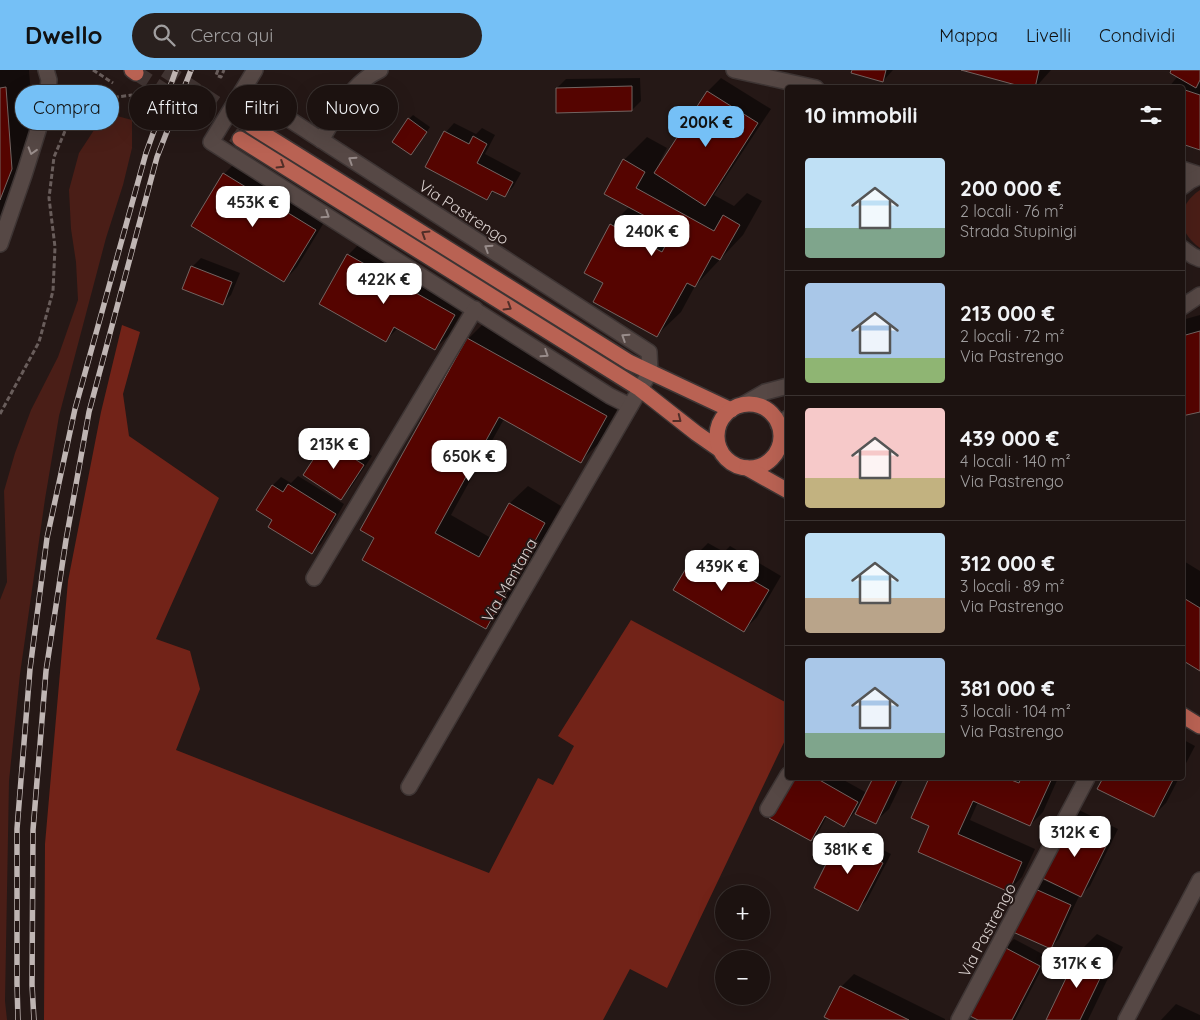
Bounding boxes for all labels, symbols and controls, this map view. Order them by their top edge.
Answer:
search box [132,13,482,58]
text: Dwello [25,20,102,50]
icon: search [150,21,178,49]
text: Cerca qui [190,23,273,47]
text: Mappa [939,24,998,47]
text: Livelli [1026,24,1071,47]
text: Condividi [1099,24,1175,47]
chip: Compra [15,85,119,130]
chip: Affitta [129,85,216,130]
chip: Filtri [226,85,297,130]
chip: Nuovo [307,85,398,130]
icon: filters [1137,101,1165,129]
text: 10 immobili [805,102,918,128]
pin: 200K € [665,106,747,148]
text: 200K € [679,112,733,132]
one-way arrow [27,146,37,155]
one-way arrow [348,157,357,166]
one-way arrow [276,158,285,168]
street label: Via Pastrengo [415,175,513,249]
text: 200 000 € [960,175,1061,201]
icon: home [845,178,905,238]
pin: 453K € [212,186,294,228]
text: 453K € [227,192,279,212]
text: 2 locali · 76 m² [960,201,1064,221]
one-way arrow [321,209,330,218]
pin: 240K € [611,214,693,257]
text: 240K € [625,221,679,241]
text: Strada Stupinigi [960,221,1077,241]
one-way arrow [421,231,430,241]
one-way arrow [485,245,494,255]
pin: 422K € [343,262,425,305]
text: 422K € [358,269,410,289]
one-way arrow [503,300,512,310]
text: 213 000 € [960,300,1055,326]
icon: home [845,303,905,363]
text: 2 locali · 72 m² [960,326,1064,346]
one-way arrow [621,333,630,343]
text: Via Pastrengo [960,346,1064,366]
one-way arrow [540,348,549,358]
one-way arrow [672,414,681,422]
text: 439 000 € [960,425,1059,451]
pin: 213K € [293,428,375,470]
icon: home [845,428,905,488]
text: 213K € [310,434,358,454]
pin: 650K € [428,440,510,482]
text: 650K € [443,446,495,466]
text: 4 locali · 140 m² [960,451,1071,471]
text: Via Pastrengo [960,471,1064,491]
street label: Via Mentana [477,534,541,626]
pin: 439K € [681,550,763,592]
text: 312 000 € [960,550,1055,576]
icon: home [845,553,905,613]
text: 439K € [696,556,748,576]
text: 3 locali · 89 m² [960,576,1064,596]
text: Via Pastrengo [960,596,1064,616]
text: 381 000 € [960,675,1055,701]
icon: home [845,678,905,738]
text: 3 locali · 104 m² [960,701,1071,721]
text: Via Pastrengo [960,721,1064,741]
pin: 312K € [1034,816,1116,858]
text: 312K € [1051,822,1099,842]
pin: 381K € [807,832,889,875]
text: 381K € [824,839,872,859]
street label: Via Pastrengo [954,880,1020,980]
map controls [715,885,770,1005]
button: + [715,885,770,940]
pin: 317K € [1036,946,1118,989]
button: − [715,950,770,1005]
text: 317K € [1053,953,1101,973]

